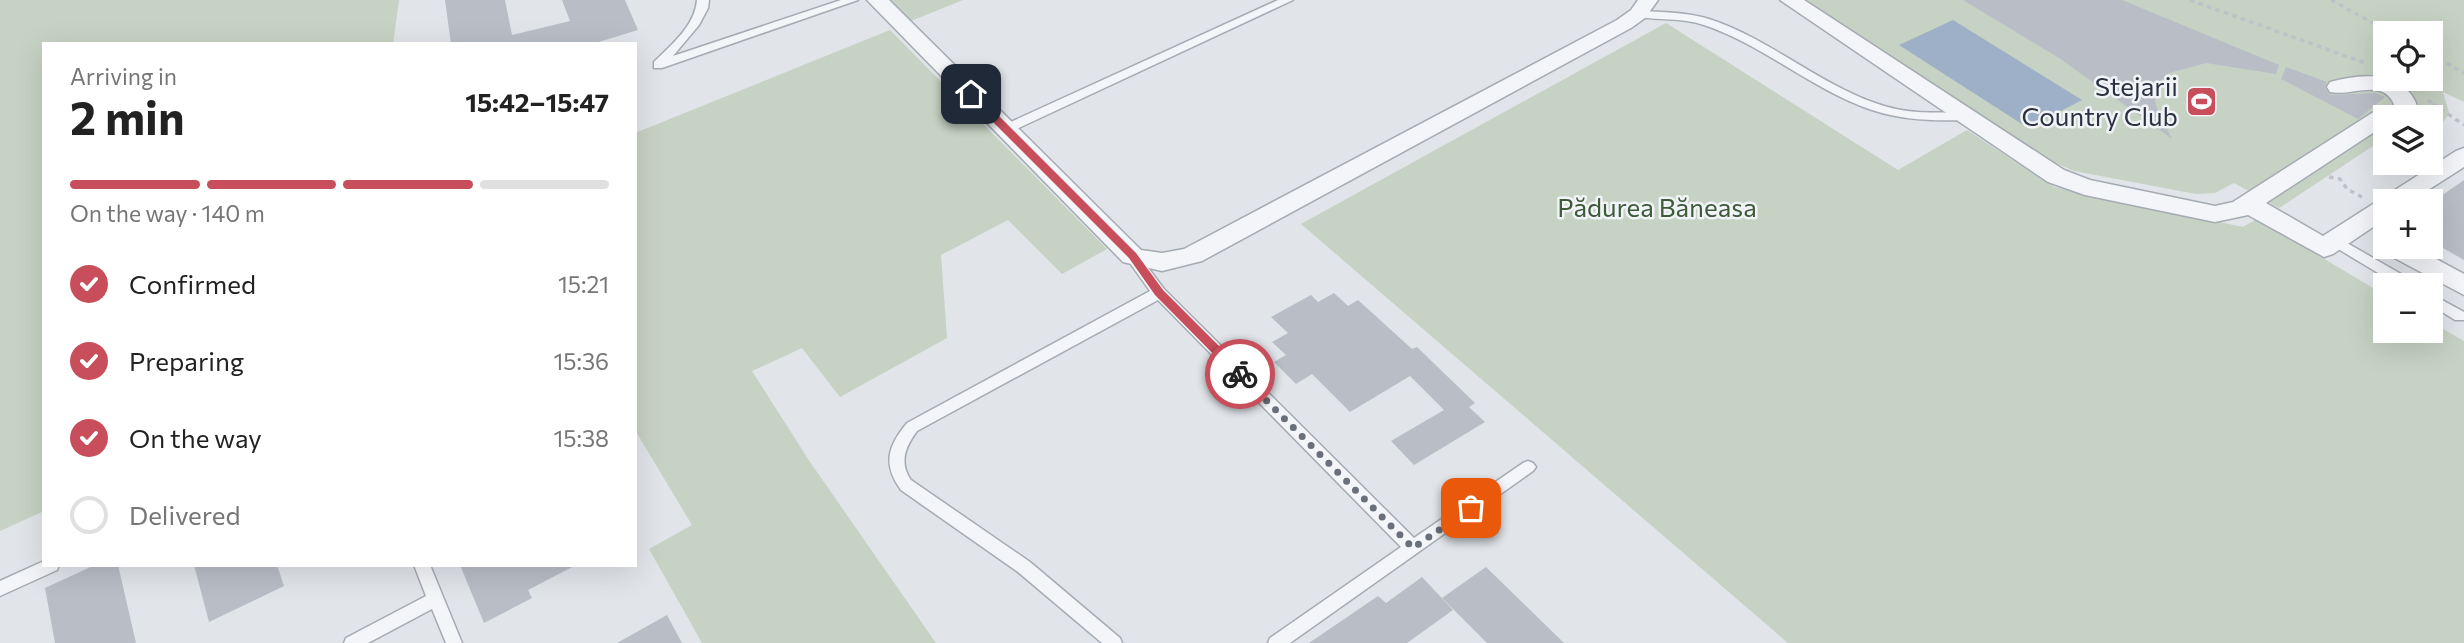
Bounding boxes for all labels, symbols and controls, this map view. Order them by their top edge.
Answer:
map controls [2373,21,2443,343]
button: locate [2373,21,2443,91]
text: Arriving in [70,62,177,90]
pin [941,64,1001,124]
place label: Stejarii Country Club [2021,70,2178,131]
icon: home [952,75,990,113]
sports icon: Stejarii Country Club [2184,85,2218,119]
text: 15:42–15:47 [465,86,609,117]
text: 2 min [70,88,185,144]
button: layers [2373,105,2443,175]
button: + [2373,189,2443,259]
park label: Pădurea Băneasa [1557,191,1757,222]
text: On the way · 140 m [70,199,265,227]
icon: check [70,265,108,303]
text: Confirmed [129,268,256,299]
text: 15:21 [558,270,609,298]
button: − [2373,273,2443,343]
courier [1205,339,1275,409]
icon: check [70,342,108,380]
text: Preparing [129,345,244,376]
text: 15:36 [553,347,609,375]
icon: bike [1221,355,1259,393]
icon: check [70,419,108,457]
text: On the way [129,422,262,453]
text: 15:38 [553,424,609,452]
pin [1441,478,1501,538]
icon: bag [1452,489,1490,527]
text: Delivered [129,499,240,530]

